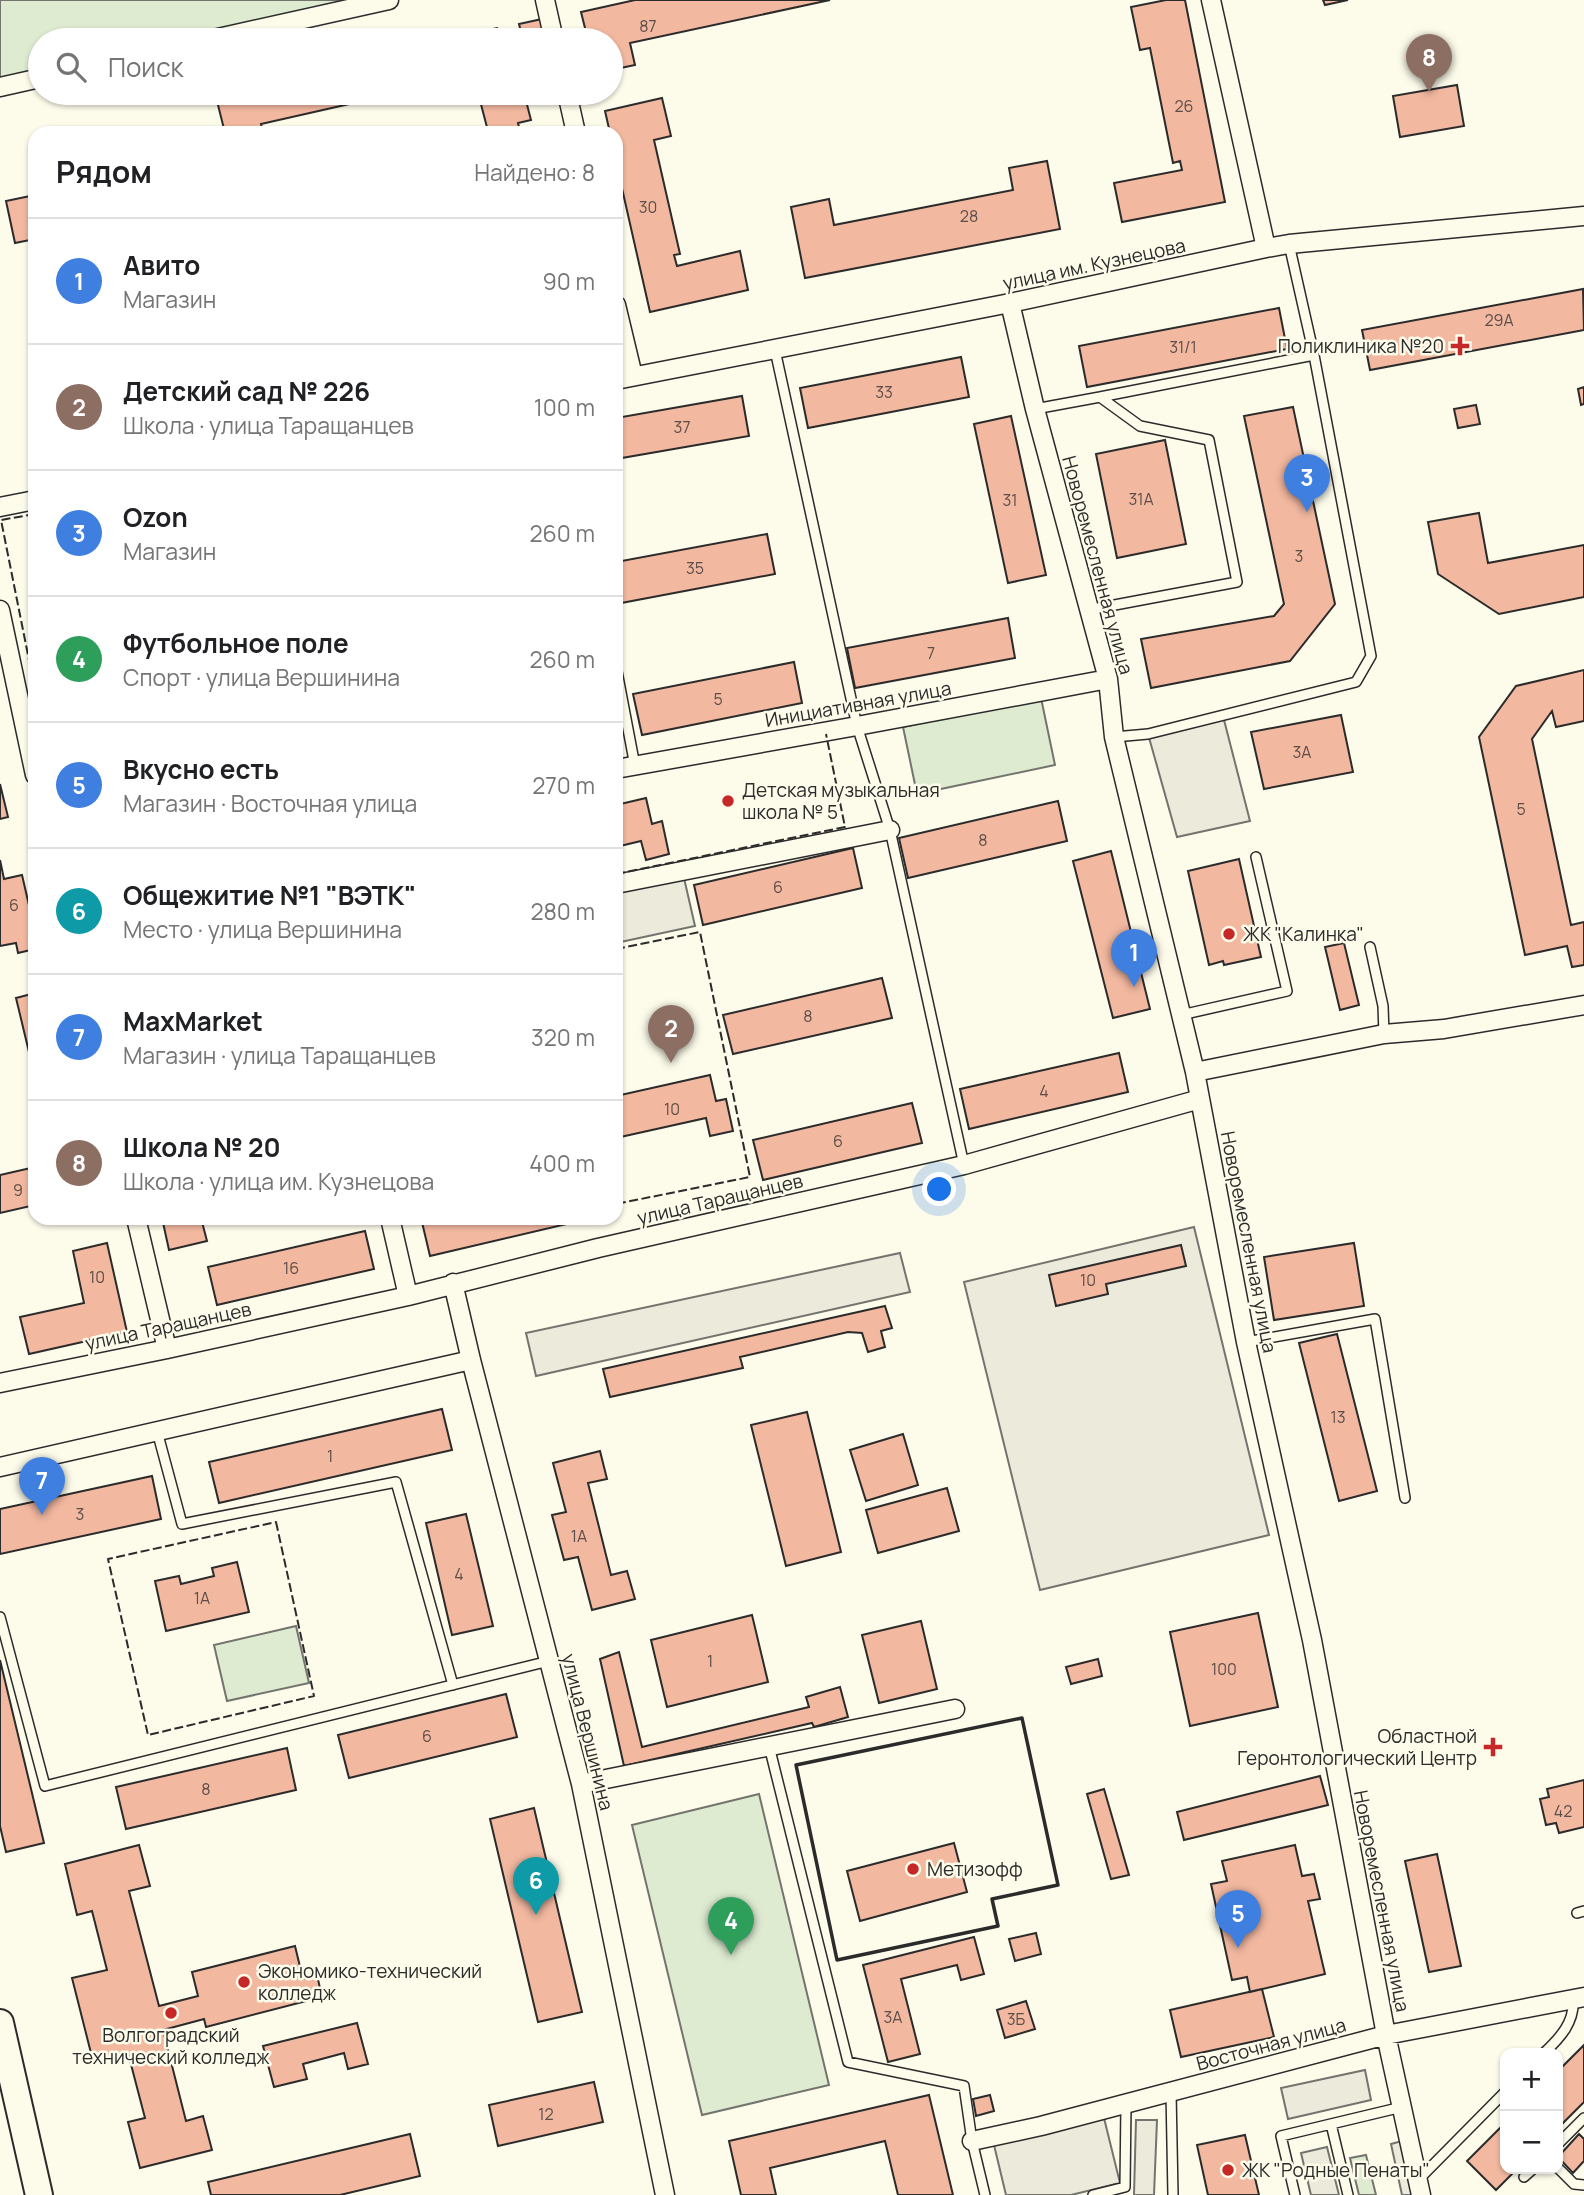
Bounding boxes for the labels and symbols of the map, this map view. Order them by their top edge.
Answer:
house number: 87 [639,15,657,37]
pin: 8 [1406,34,1452,92]
house number: 26 [1174,95,1194,117]
house number: 30 [639,196,657,218]
house number: 28 [960,205,978,227]
street label: улица им. Кузнецова [1000,232,1188,296]
house number: 29А [1484,309,1514,331]
place label: Поликлиника №20 [1278,333,1444,359]
house number: 31/1 [1169,336,1197,358]
marker: Поликлиника №20 [1450,336,1470,356]
house number: 33 [875,381,893,403]
house number: 37 [674,416,690,438]
street label: Новоремесленная улица [1056,453,1140,677]
pin: 3 [1284,454,1330,512]
house number: 31А [1128,488,1154,510]
house number: 31 [1002,489,1018,511]
house number: 3 [1295,545,1303,567]
house number: 35 [686,557,704,579]
house number: 7 [927,642,935,664]
street label: Инициативная улица [763,675,953,733]
house number: 5 [713,688,723,710]
house number: 3А [1293,741,1311,763]
place label: Детская музыкальная школа № 5 [742,777,940,825]
marker: Детская музыкальная школа № 5 [720,793,736,809]
house number: 5 [1516,798,1526,820]
house number: 8 [978,829,988,851]
house number: 6 [773,876,783,898]
house number: 6 [9,894,19,916]
place label: ЖК "Калинка" [1243,921,1364,947]
marker: ЖК "Калинка" [1221,926,1237,942]
pin: 1 [1111,929,1157,987]
pin: 2 [648,1005,694,1063]
house number: 8 [803,1005,813,1027]
house number: 4 [1039,1080,1049,1102]
house number: 10 [664,1098,680,1120]
street label: Новоремесленная улица [1215,1129,1283,1355]
house number: 6 [833,1130,843,1152]
street label: улица Таращанцев [635,1167,805,1231]
your location [922,1172,956,1206]
house number: 9 [13,1179,23,1201]
house number: 16 [283,1257,299,1279]
house number: 10 [89,1266,105,1288]
house number: 10 [1080,1269,1096,1291]
street label: улица Таращанцев [83,1296,253,1356]
house number: 13 [1330,1406,1346,1428]
house number: 1 [327,1445,333,1467]
pin: 7 [19,1457,65,1515]
house number: 3 [76,1503,84,1525]
house number: 1А [571,1525,587,1547]
house number: 4 [454,1563,464,1585]
house number: 1А [194,1587,210,1609]
house number: 1 [707,1650,713,1672]
street label: улица Вершинина [556,1651,620,1813]
house number: 100 [1211,1658,1237,1680]
place label: Областной Геронтологический Центр [1237,1723,1477,1771]
house number: 6 [422,1725,432,1747]
marker: Областной Геронтологический Центр [1483,1737,1503,1757]
house number: 8 [201,1778,211,1800]
street label: Новоремесленная улица [1348,1788,1416,2014]
house number: 42 [1554,1800,1572,1822]
place label: Метизофф [927,1856,1023,1882]
pin: 6 [513,1857,559,1915]
marker: Метизофф [905,1861,921,1877]
pin: 5 [1215,1890,1261,1948]
pin: 4 [708,1897,754,1955]
place label: Экономико-технический колледж [258,1958,482,2006]
marker: Экономико-технический колледж [236,1974,252,1990]
marker: Волгоградский технический колледж [163,2005,179,2021]
house number: 3А [884,2006,902,2028]
house number: 3Б [1007,2008,1026,2030]
street label: Восточная улица [1193,2012,1349,2076]
place label: Волгоградский технический колледж [72,2022,270,2070]
house number: 12 [538,2103,554,2125]
place label: ЖК "Родные Пенаты" [1242,2157,1430,2183]
marker: ЖК "Родные Пенаты" [1220,2162,1236,2178]

